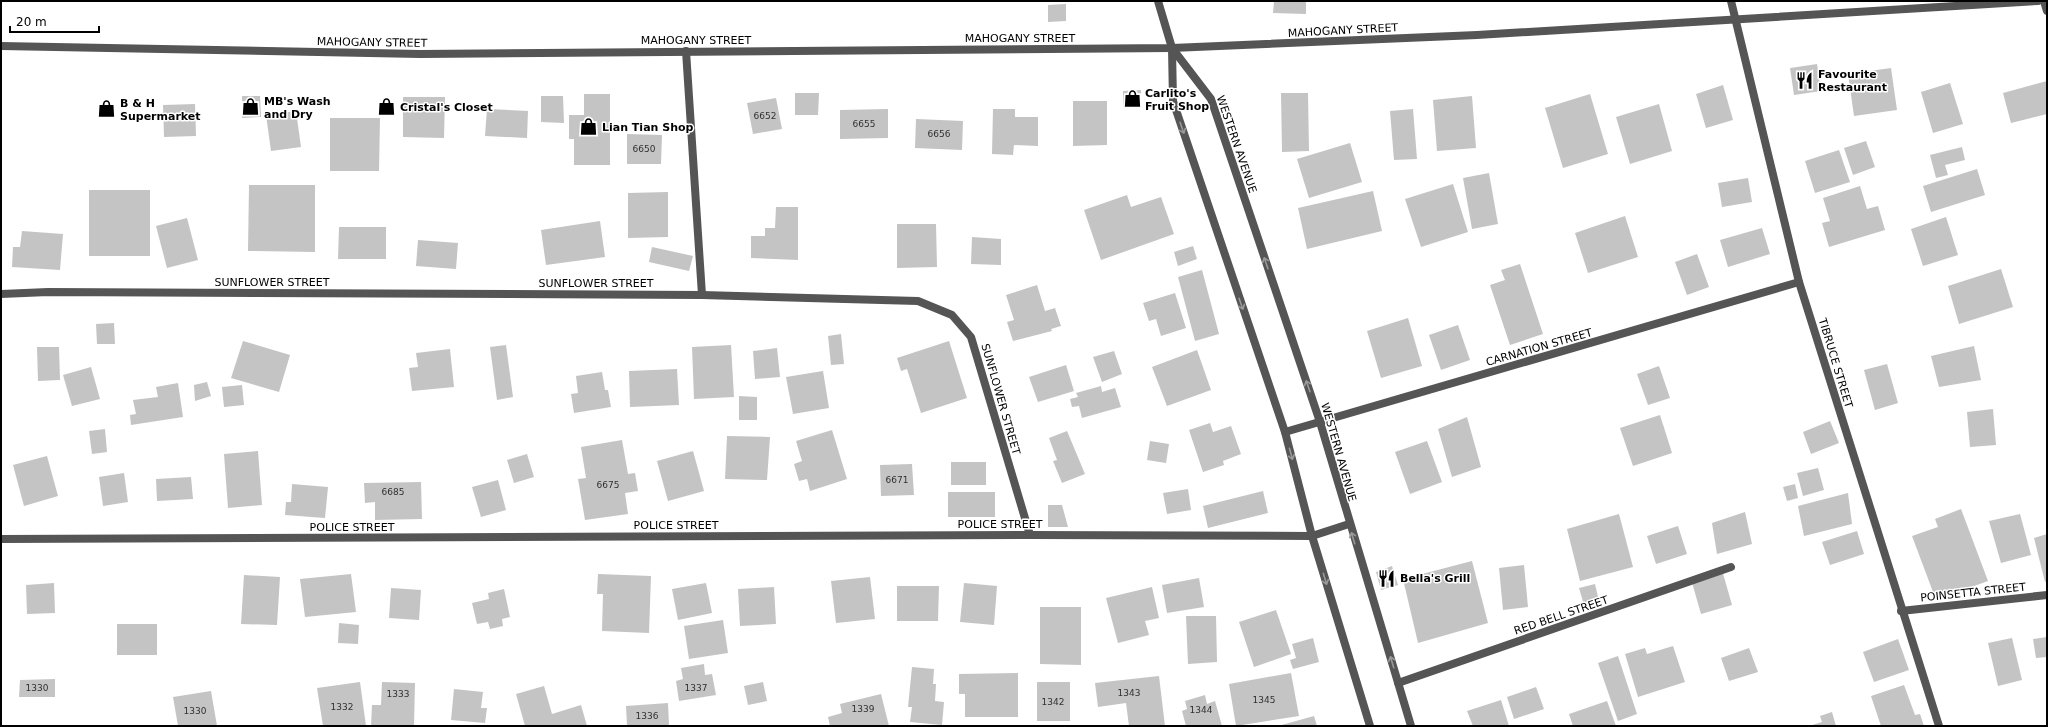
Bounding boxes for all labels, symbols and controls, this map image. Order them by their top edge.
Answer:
scale bar [10,8,99,34]
text: 20 m [16,15,47,29]
street label: MAHOGANY STREET [1288,21,1399,40]
street label: MAHOGANY STREET [965,32,1075,45]
street label: MAHOGANY STREET [641,34,751,47]
street label: MAHOGANY STREET [317,35,428,50]
place label: Favourite Restaurant [1818,68,1887,94]
restaurant icon: Favourite Restaurant [1795,70,1815,90]
place label: Carlito's Fruit Shop [1145,87,1209,113]
shop icon: Carlito's Fruit Shop [1122,89,1142,109]
street label: WESTERN AVENUE [1214,94,1259,195]
place label: MB's Wash and Dry [264,95,331,121]
place label: B & H Supermarket [120,97,201,123]
shop icon: MB's Wash and Dry [241,97,261,117]
shop icon: Cristal's Closet [377,97,397,117]
shop icon: B & H Supermarket [97,99,117,119]
place label: Cristal's Closet [400,101,493,114]
house number: 6652 [754,111,776,121]
shop icon: Lian Tian Shop [579,117,599,137]
house number: 6655 [853,119,875,129]
place label: Lian Tian Shop [602,121,694,134]
one-way arrow [1179,121,1186,134]
house number: 6656 [928,129,951,139]
house number: 6650 [633,144,656,154]
one-way arrow [1262,257,1270,269]
street label: SUNFLOWER STREET [215,276,330,289]
street label: SUNFLOWER STREET [539,277,654,290]
one-way arrow [1238,298,1246,310]
street label: TIBRUCE STREET [1815,316,1855,410]
street label: CARNATION STREET [1484,326,1594,369]
street label: SUNFLOWER STREET [978,342,1023,456]
one-way arrow [1303,381,1311,393]
street label: WESTERN AVENUE [1318,401,1359,503]
one-way arrow [1287,447,1295,460]
house number: 6671 [886,475,908,485]
house number: 6675 [597,480,619,490]
house number: 6685 [382,487,404,497]
street label: POLICE STREET [958,518,1043,531]
street label: POLICE STREET [634,519,719,532]
street label: POLICE STREET [310,521,395,534]
one-way arrow [1349,531,1356,544]
restaurant icon: Bella's Grill [1377,568,1397,588]
place label: Bella's Grill [1400,572,1470,585]
one-way arrow [1322,573,1329,586]
street label: POINSETTA STREET [1920,580,2027,605]
street label: RED BELL STREET [1512,593,1610,638]
one-way arrow [1388,655,1395,668]
house number: 1330 [26,683,49,693]
house number: 1337 [685,683,707,693]
house number: 1343 [1118,688,1140,698]
house number: 1333 [387,689,409,699]
house number: 1345 [1253,695,1275,705]
house number: 1342 [1042,697,1064,707]
house number: 1332 [331,702,353,712]
house number: 1339 [852,704,875,714]
house number: 1344 [1190,705,1213,715]
house number: 1330 [184,706,207,716]
house number: 1336 [636,711,659,721]

